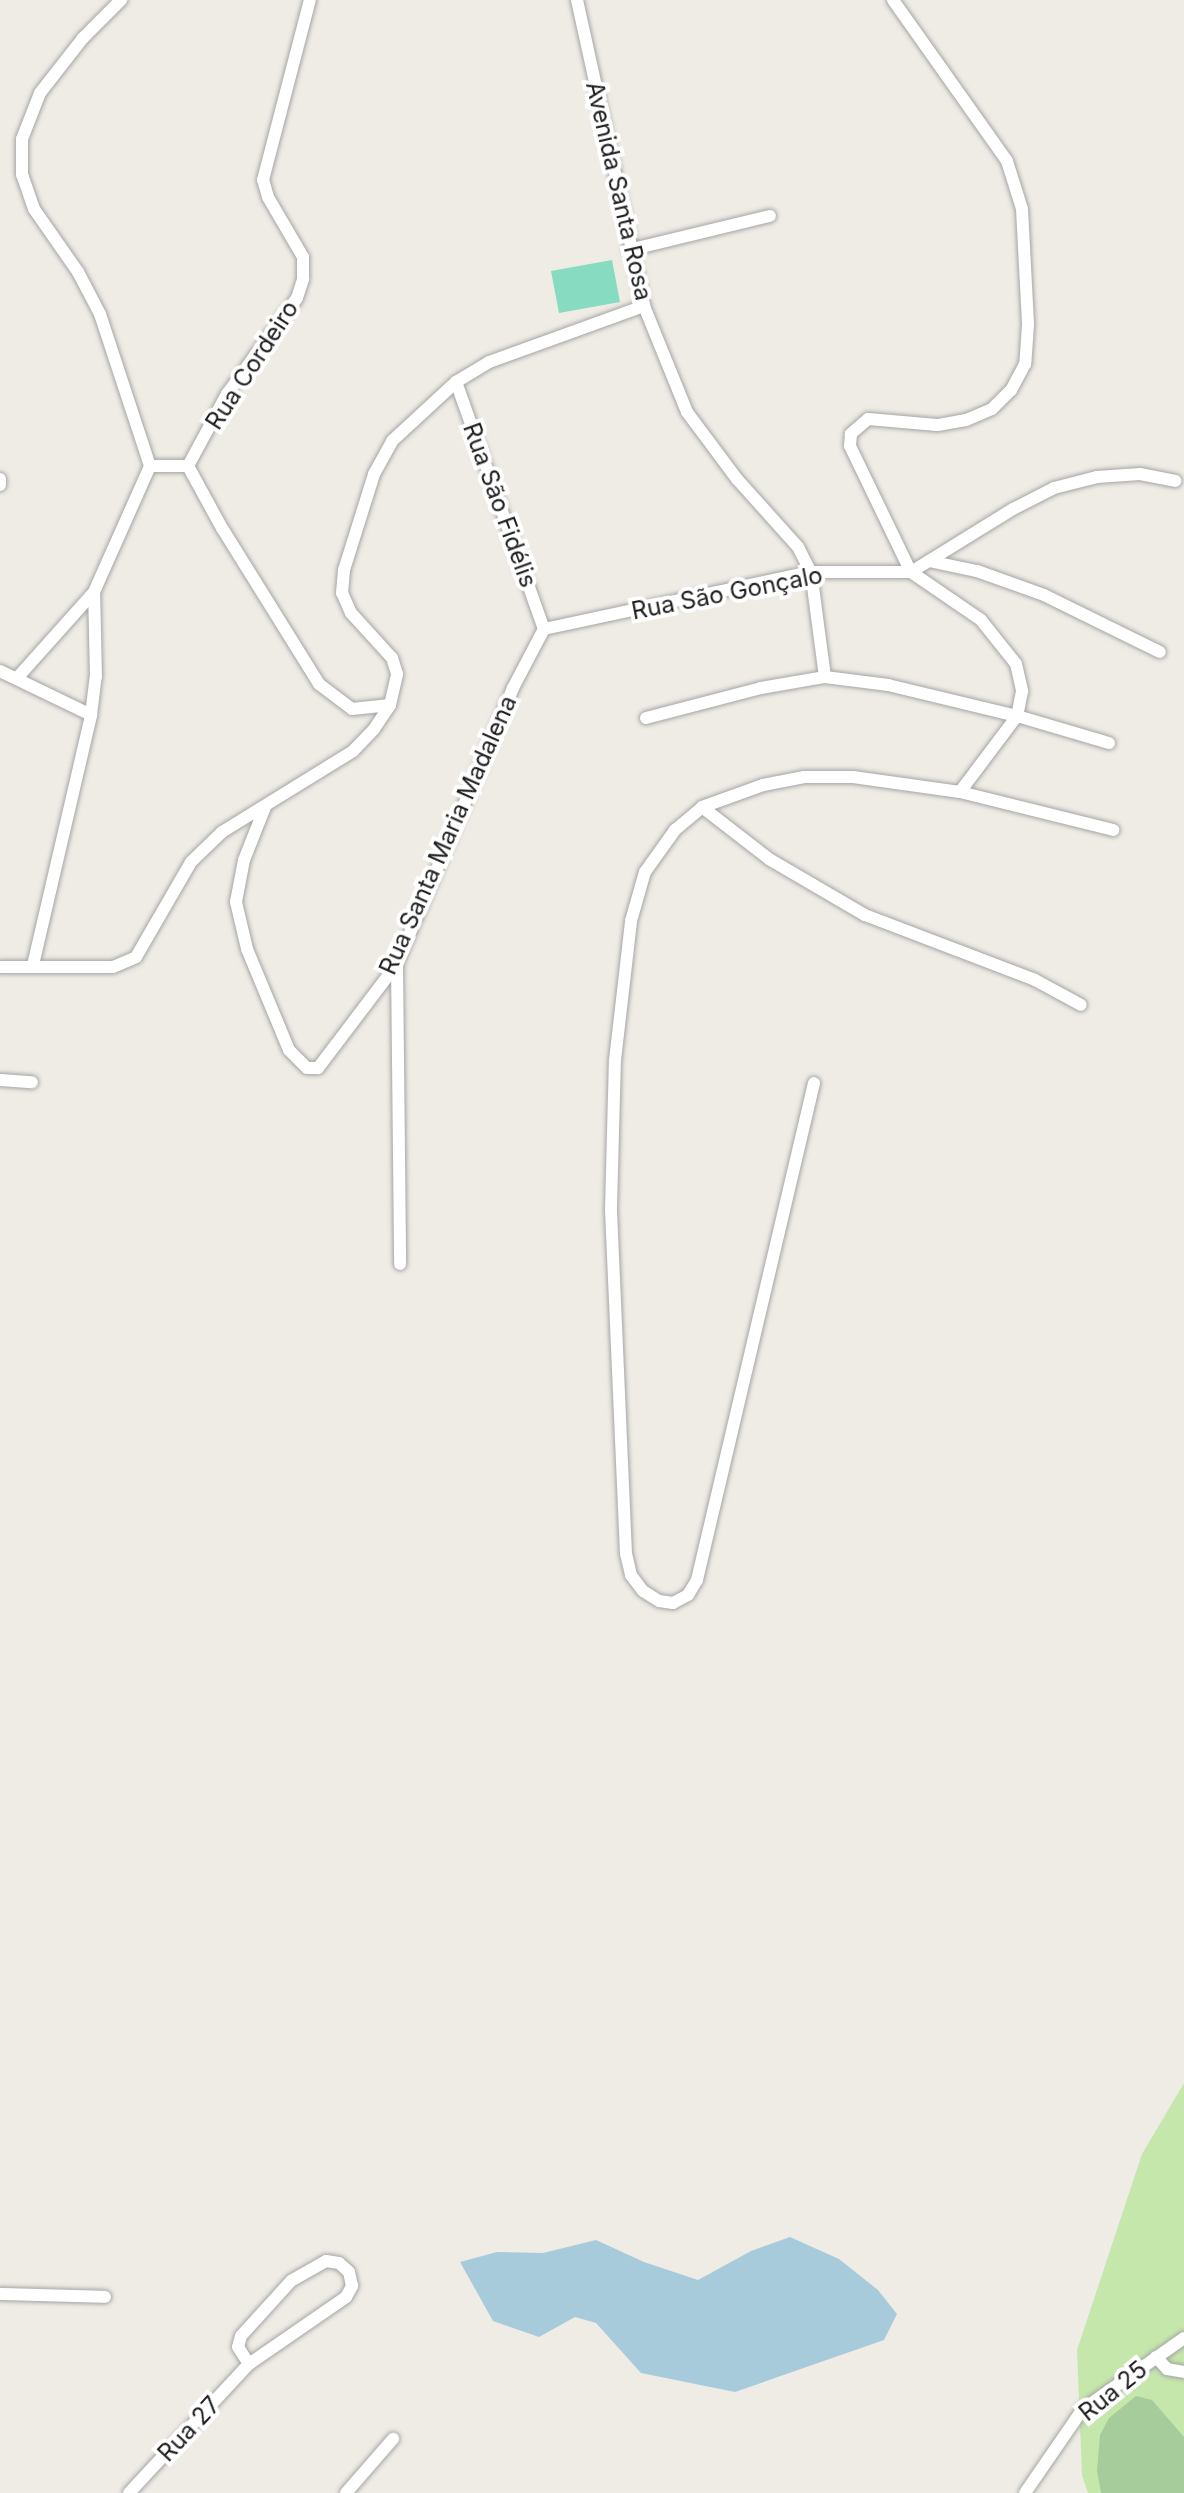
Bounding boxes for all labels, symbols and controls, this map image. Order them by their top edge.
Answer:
street label: Avenida Santa Rosa [580,79,658,303]
street label: Rua Cordeiro [200,295,304,435]
street label: Rua São Fidélis [457,419,543,591]
street label: Rua São Gonçalo [629,560,825,626]
street label: Rua Santa Maria Madalena [373,691,523,979]
street label: Rua 25 [1073,2355,1153,2427]
street label: Rua 27 [152,2391,226,2467]

